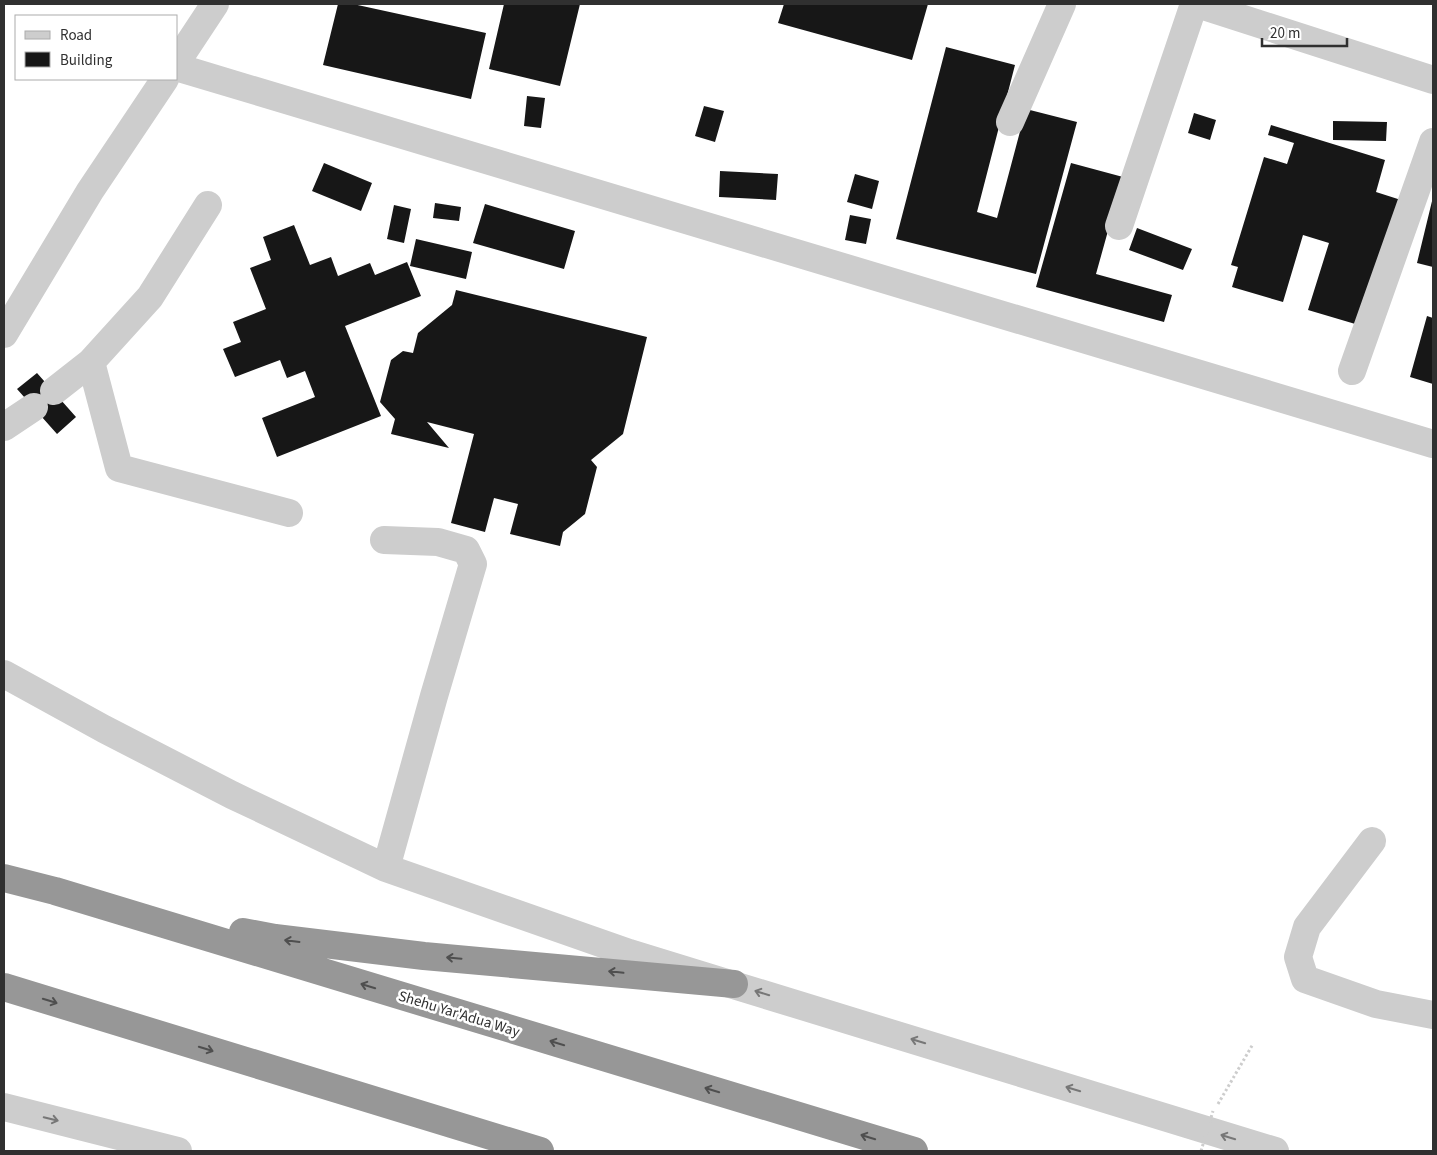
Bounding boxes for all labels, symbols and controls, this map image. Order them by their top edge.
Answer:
legend [15,15,178,80]
scale bar [1262,15,1347,47]
text: 20 m [1270,23,1300,44]
text: Road [60,25,92,46]
text: Building [60,50,113,71]
one-way arrow [285,935,301,945]
one-way arrow [446,954,462,963]
one-way arrow [608,968,624,977]
one-way arrow [360,980,376,990]
street label: Shehu Yar'Adua Way [396,986,522,1042]
one-way arrow [755,988,771,998]
one-way arrow [42,997,58,1006]
one-way arrow [910,1036,926,1046]
one-way arrow [549,1038,565,1048]
one-way arrow [197,1045,213,1054]
one-way arrow [1066,1084,1081,1093]
one-way arrow [704,1085,720,1095]
one-way arrow [43,1115,59,1124]
one-way arrow [1221,1131,1237,1141]
one-way arrow [860,1132,876,1142]

